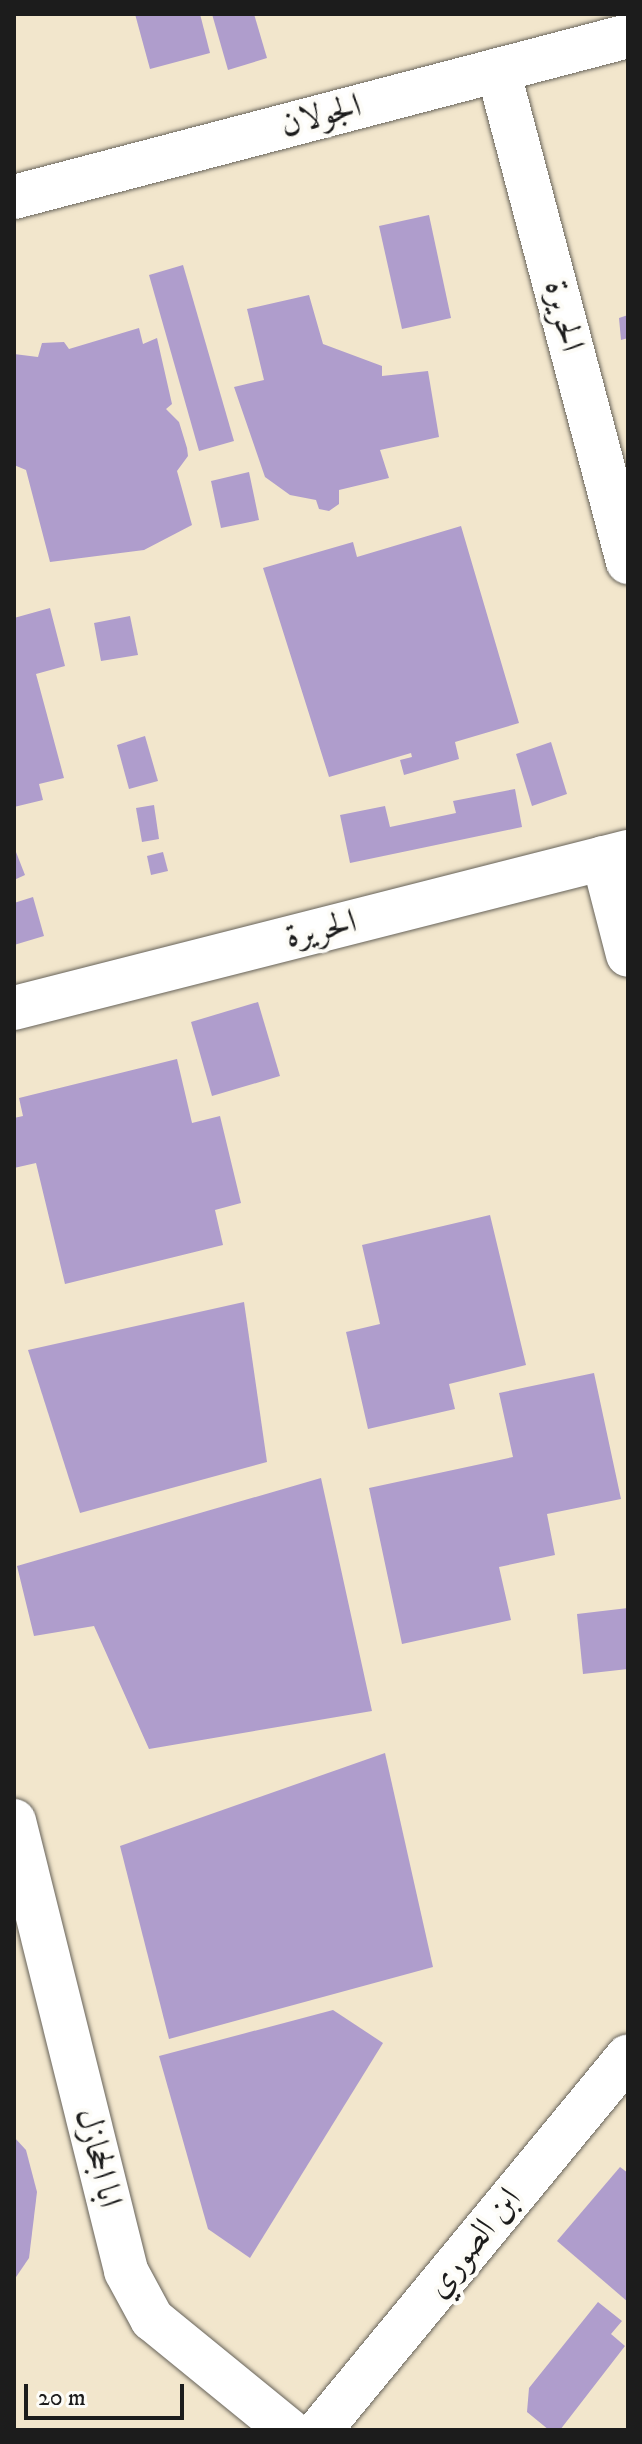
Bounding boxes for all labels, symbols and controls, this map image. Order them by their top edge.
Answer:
street label: الجولان [276,86,366,146]
street label: الحريرة [534,276,592,356]
street label: الحريرة [281,901,361,959]
street label: ابا الجحازل [66,2104,130,2212]
street label: ابن الصوري [417,2180,531,2306]
scale bar [28,2368,188,2418]
text: 20 m [38,2383,86,2413]

